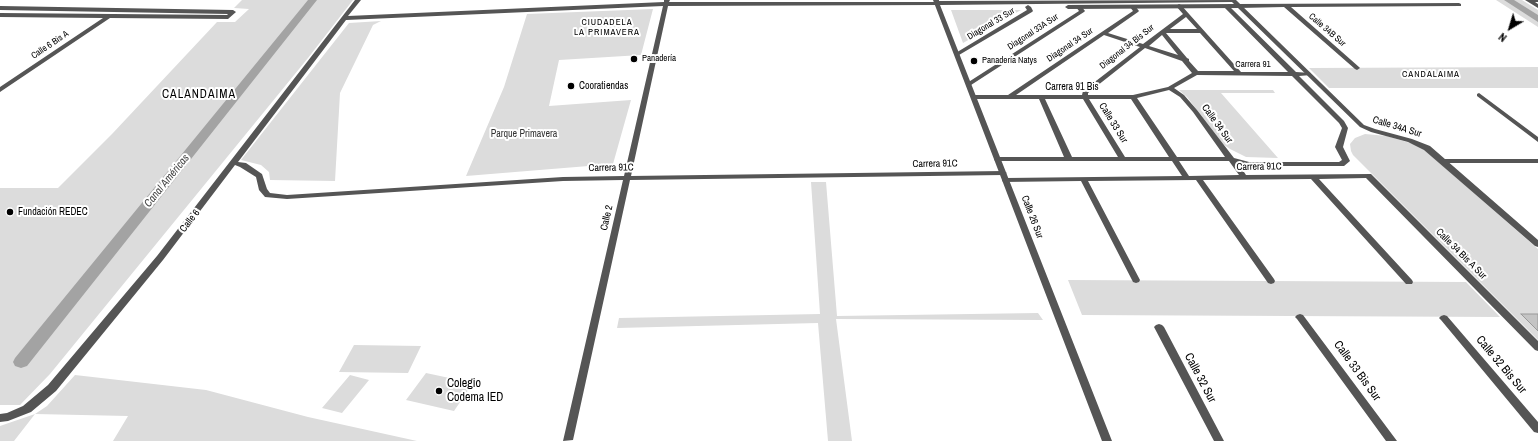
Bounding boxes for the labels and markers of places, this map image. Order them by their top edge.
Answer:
marker: Panadería [629,54,639,64]
place label: Panadería [642,54,676,64]
marker: Panadería Natys [969,56,979,66]
place label: Panadería Natys [982,56,1037,66]
place label: Cooratiendas [579,80,628,92]
marker: Cooratiendas [566,81,576,91]
place label: Fundación REDEC [18,206,88,218]
marker: Fundación REDEC [5,207,15,217]
place label: Colegio Codema IED [447,377,503,405]
marker: Colegio Codema IED [434,386,444,396]

